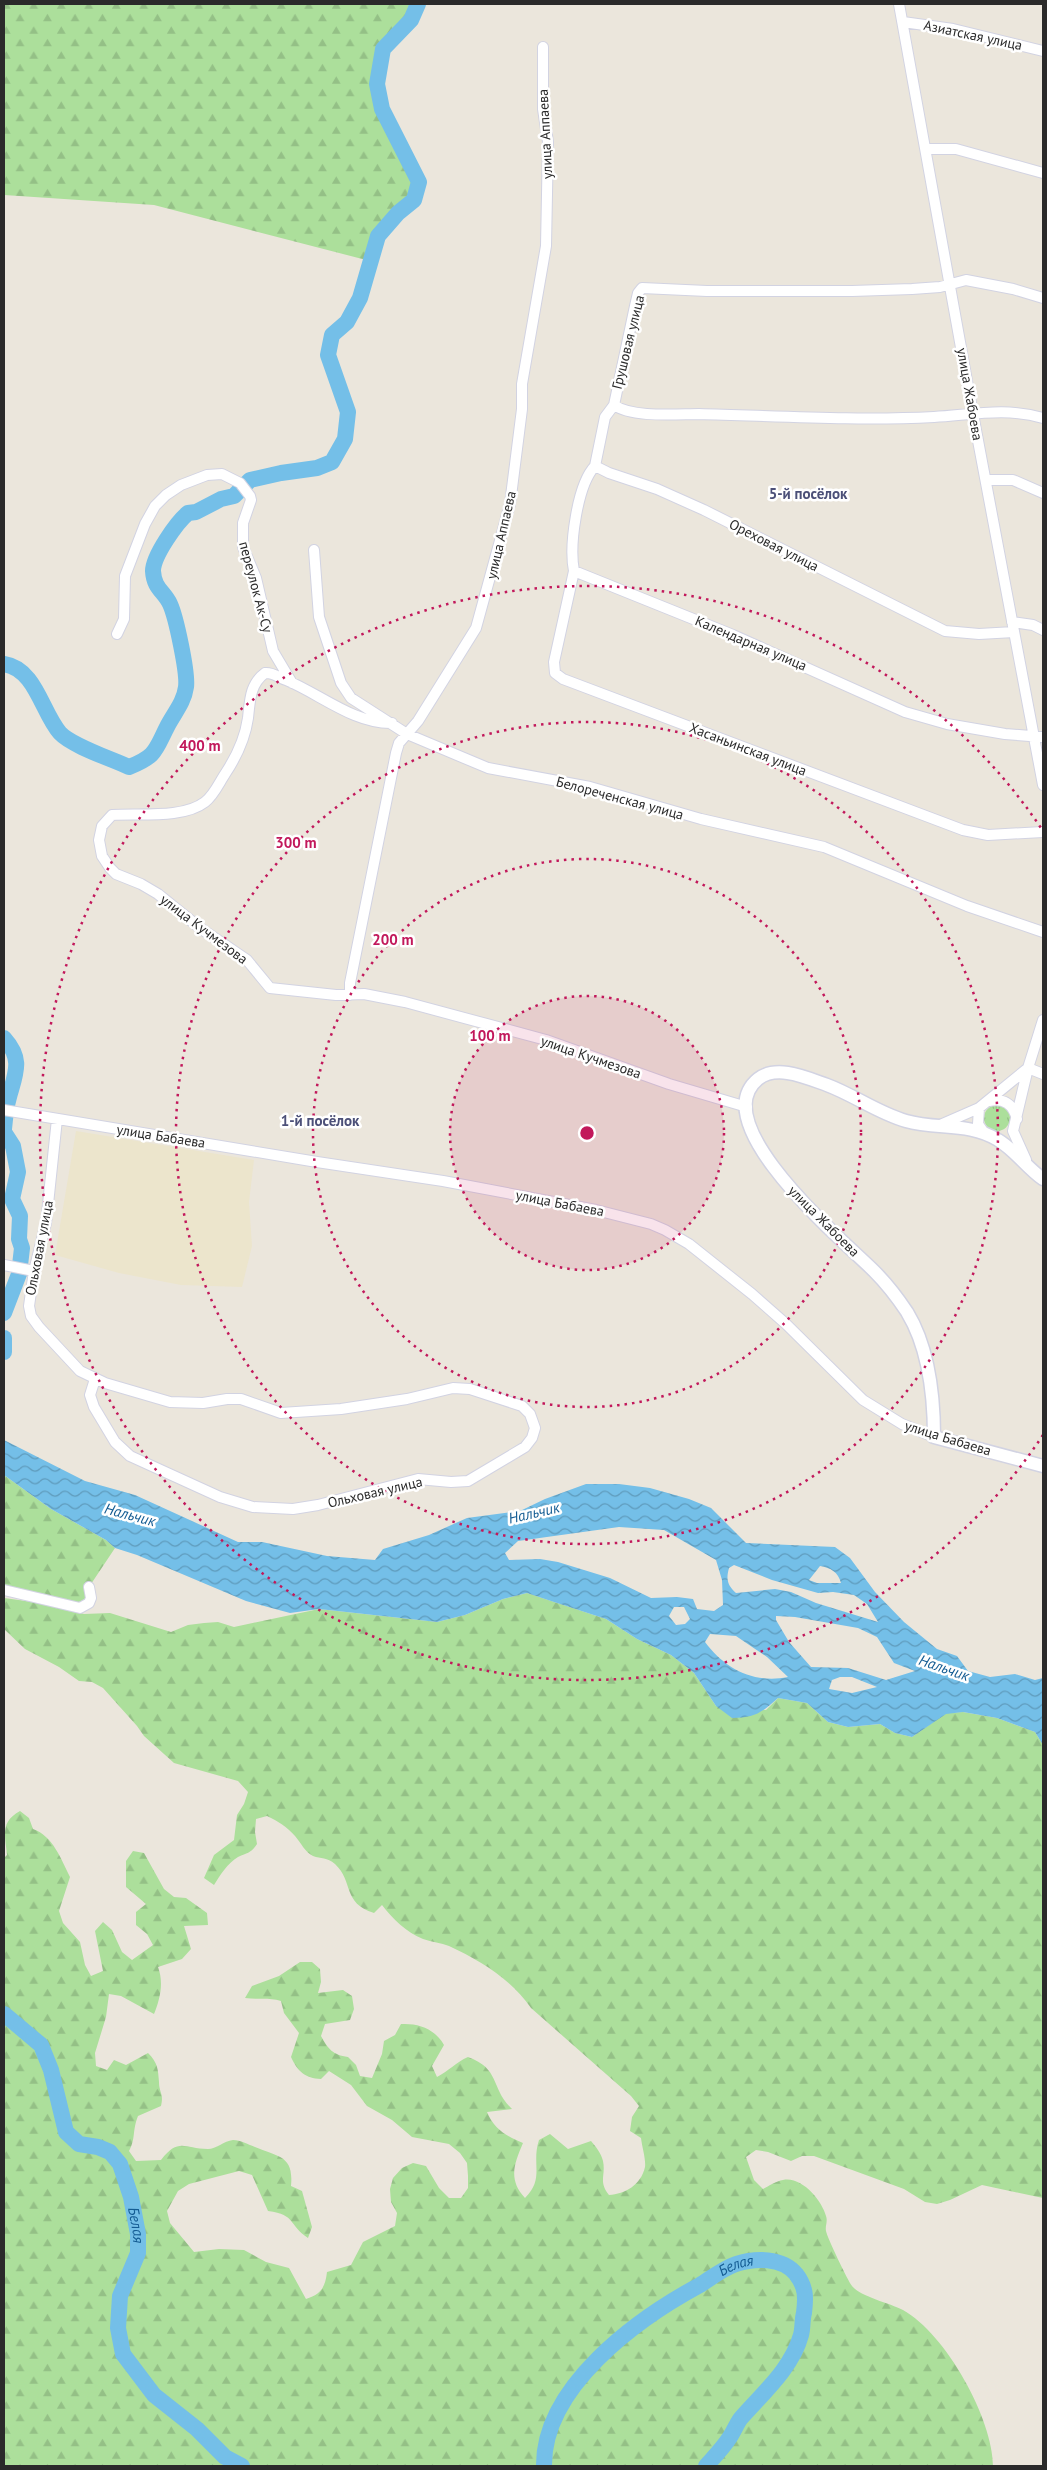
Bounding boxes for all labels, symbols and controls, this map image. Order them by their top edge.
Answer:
street label: Азиатская улица [922,16,1024,54]
street label: улица Аппаева [534,88,556,179]
street label: Грушовая улица [608,293,648,391]
street label: улица Жабоева [953,346,987,442]
district label: 5-й посёлок [769,484,848,503]
street label: улица Аппаева [482,489,520,581]
street label: Ореховая улица [726,515,822,575]
street label: переулок Ак-Су [235,539,277,635]
street label: Календарная улица [692,611,810,675]
street label: Хасаньинская улица [687,718,809,780]
text: 400 m [179,736,221,755]
street label: Белореченская улица [554,772,686,824]
text: 300 m [275,833,317,852]
street label: улица Кучмезова [157,890,251,968]
text: 200 m [372,930,414,949]
text: 100 m [469,1026,511,1045]
street label: улица Кучмезова [538,1031,644,1083]
district label: 1-й посёлок [281,1111,360,1130]
street label: улица Бабаева [115,1120,207,1152]
centre of rings [578,1124,596,1142]
street label: улица Жабоева [785,1182,864,1261]
street label: улица Бабаева [514,1186,606,1220]
street label: Ольховая улица [21,1199,57,1297]
street label: улица Бабаева [903,1416,993,1460]
street label: Ольховая улица [326,1472,424,1512]
water label: Нальчик [506,1497,562,1528]
water label: Нальчик [102,1499,159,1531]
water label: Нальчик [916,1650,973,1685]
water label: Белая [124,2206,148,2243]
water label: Белая [714,2250,755,2280]

